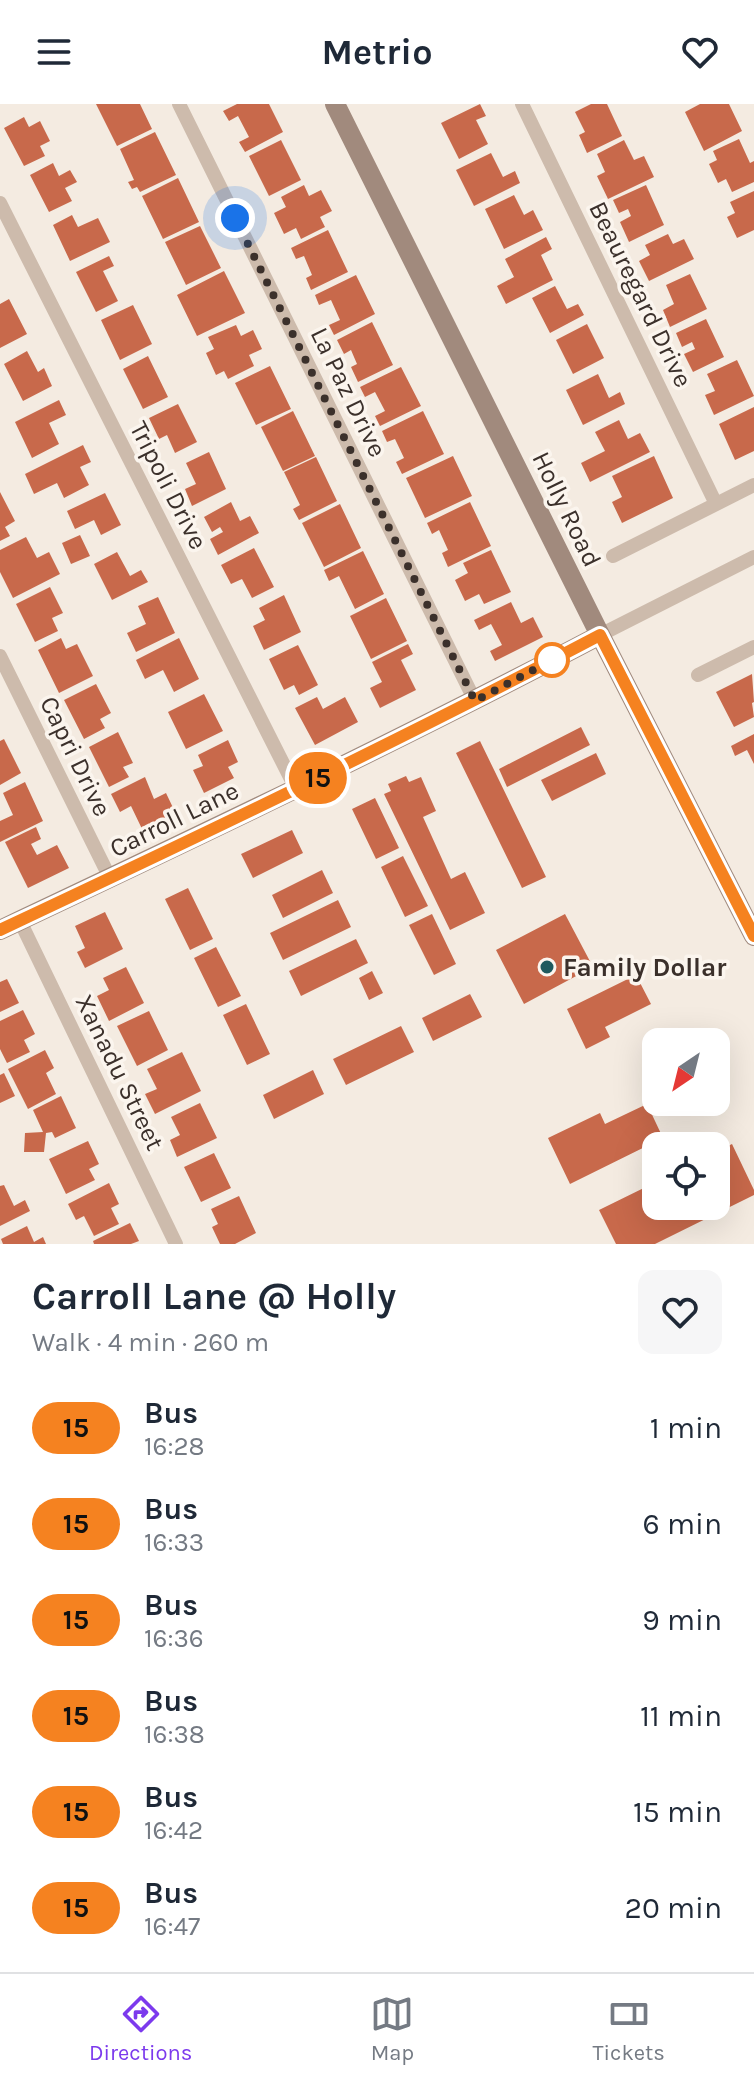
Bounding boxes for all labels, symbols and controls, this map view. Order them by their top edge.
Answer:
icon: menu [32,30,76,74]
icon: heart [678,30,722,74]
text: Metrio [321,31,433,73]
street label: Beauregard Drive [582,196,699,392]
your location [215,198,255,238]
street label: La Paz Drive [304,322,393,462]
street label: Tripoli Drive [123,416,214,554]
street label: Holly Road [525,447,608,572]
unlabelled marker [535,643,569,677]
street label: Capri Drive [33,691,118,821]
line badge: 15 [282,752,354,804]
text: 15 [305,761,331,794]
street label: Carroll Lane [105,775,244,864]
place label: Family Dollar [563,952,727,983]
marker: Family Dollar [538,958,556,976]
street label: Xanadu Street [68,989,171,1155]
north arrow [642,1028,730,1116]
map controls [642,1028,730,1220]
button: locate [642,1132,730,1220]
button: heart [638,1270,722,1354]
text: Carroll Lane @ Holly [32,1274,396,1319]
text: Walk · 4 min · 260 m [32,1327,269,1358]
text: Bus [144,1395,198,1431]
text: 1 min [650,1410,722,1446]
text: 15 [63,1411,89,1444]
text: 16:28 [144,1431,205,1462]
text: Bus [144,1491,198,1527]
text: 6 min [643,1506,722,1542]
text: 15 [63,1507,89,1540]
text: 16:33 [144,1527,204,1558]
text: Bus [144,1587,198,1623]
text: 9 min [642,1602,722,1638]
text: 15 [63,1603,89,1636]
text: 16:36 [144,1623,204,1654]
text: Bus [144,1683,198,1719]
text: 11 min [640,1698,722,1734]
text: 15 [63,1699,89,1732]
text: 16:38 [144,1719,205,1750]
text: Bus [144,1779,198,1815]
text: 15 min [633,1794,722,1830]
text: 15 [63,1795,89,1828]
text: 16:42 [144,1815,203,1846]
text: Bus [144,1875,198,1911]
text: 20 min [625,1890,722,1926]
text: 15 [63,1891,89,1924]
text: 16:47 [144,1911,200,1942]
tab: Directions [89,1992,192,2066]
tab: Map [370,1992,414,2066]
tab: Tickets [592,1992,665,2066]

